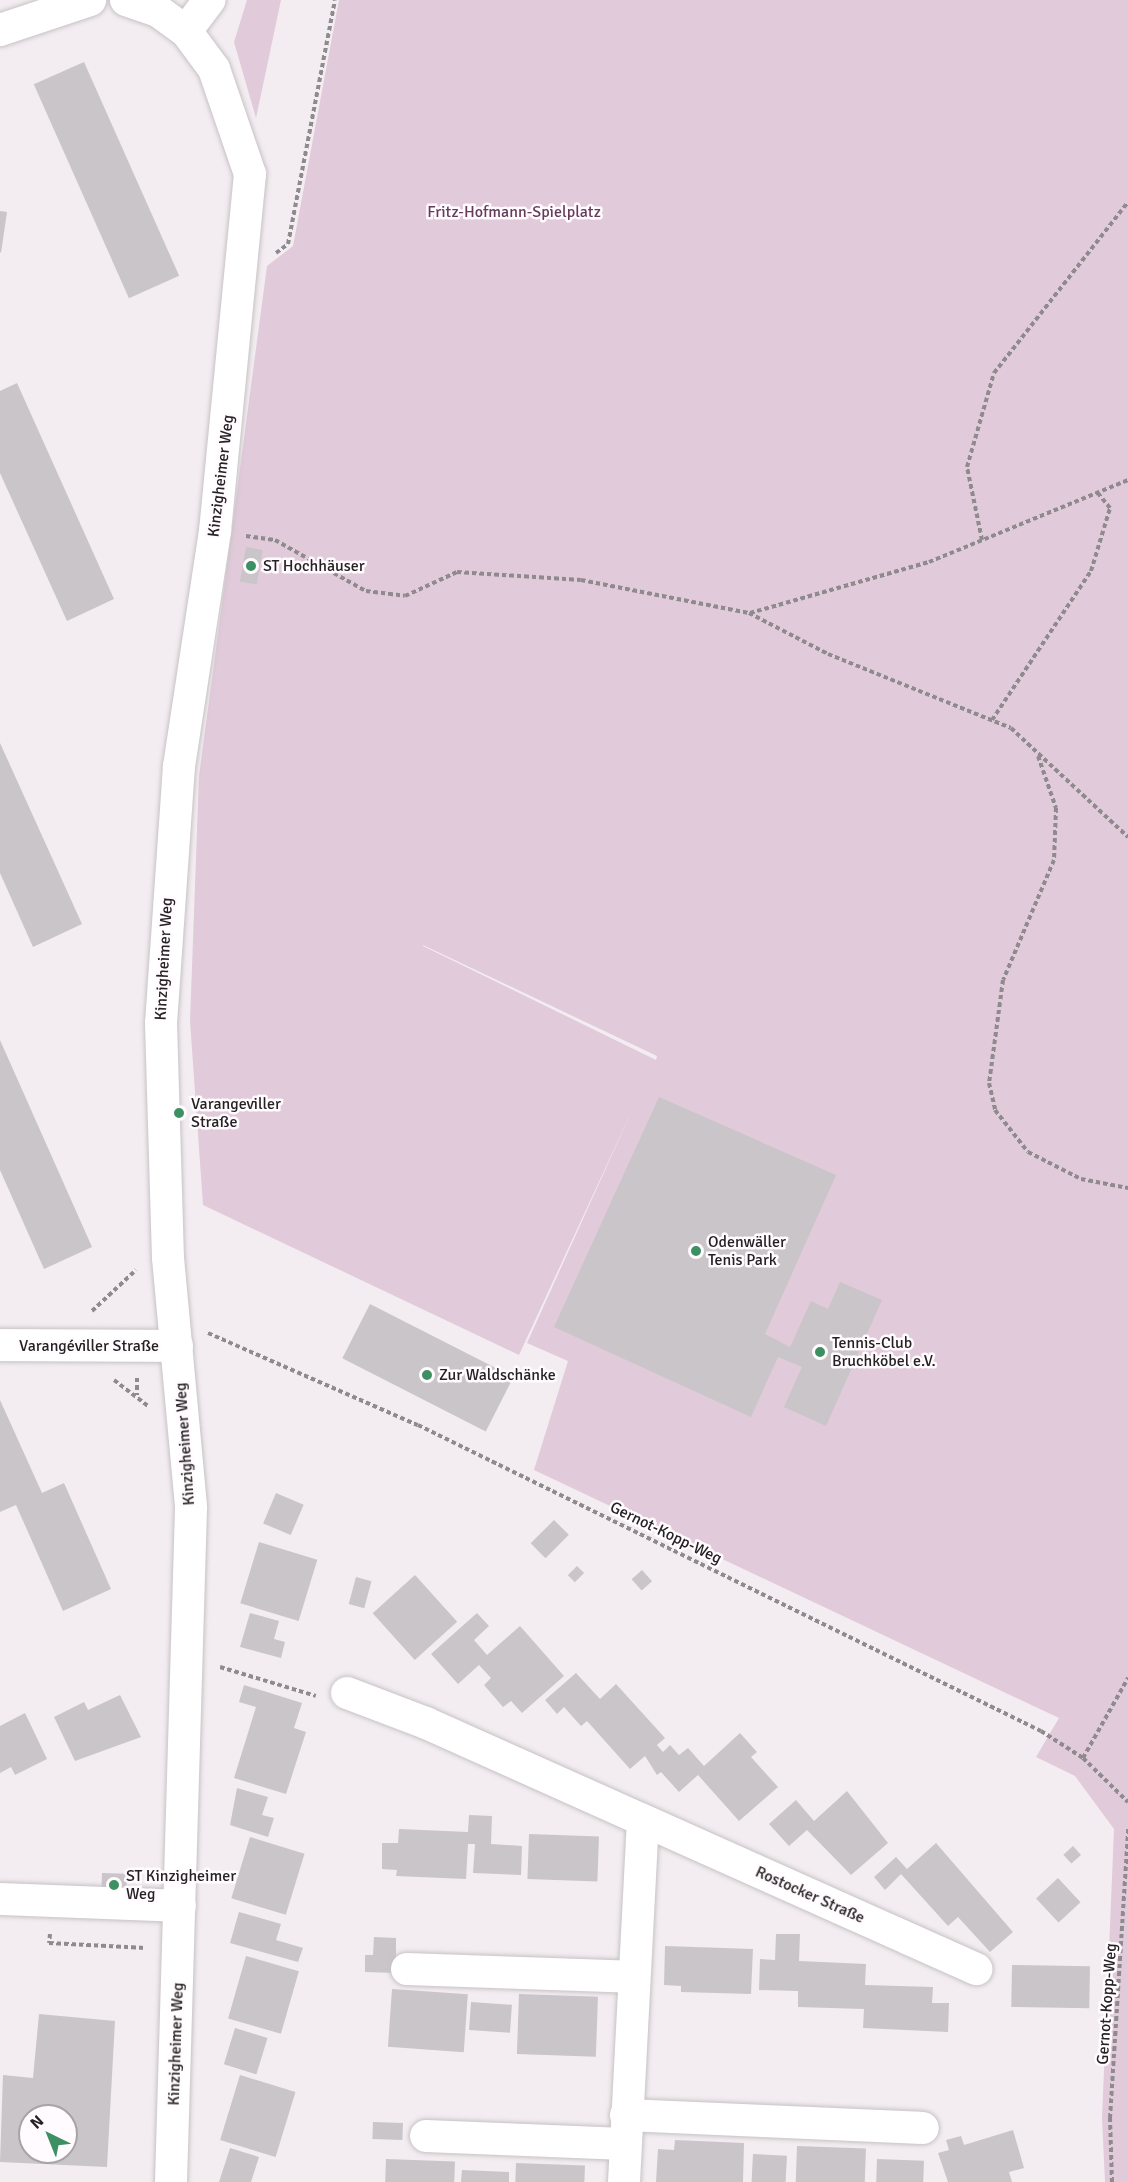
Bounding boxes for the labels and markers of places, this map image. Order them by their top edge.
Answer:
place label: ST Hochhäuser [263,556,365,576]
marker: ST Hochhäuser [244,559,258,573]
place label: Varangeviller Straße [191,1094,281,1132]
marker: Varangeviller Straße [172,1106,186,1120]
place label: Odenwäller Tenis Park [708,1232,786,1270]
marker: Odenwäller Tenis Park [689,1244,703,1258]
place label: Tennis-Club Bruchköbel e.V. [832,1333,936,1371]
marker: Tennis-Club Bruchköbel e.V. [813,1345,827,1359]
place label: Zur Waldschänke [439,1365,556,1385]
marker: Zur Waldschänke [420,1368,434,1382]
place label: ST Kinzigheimer Weg [126,1866,236,1904]
marker: ST Kinzigheimer Weg [107,1878,121,1892]

